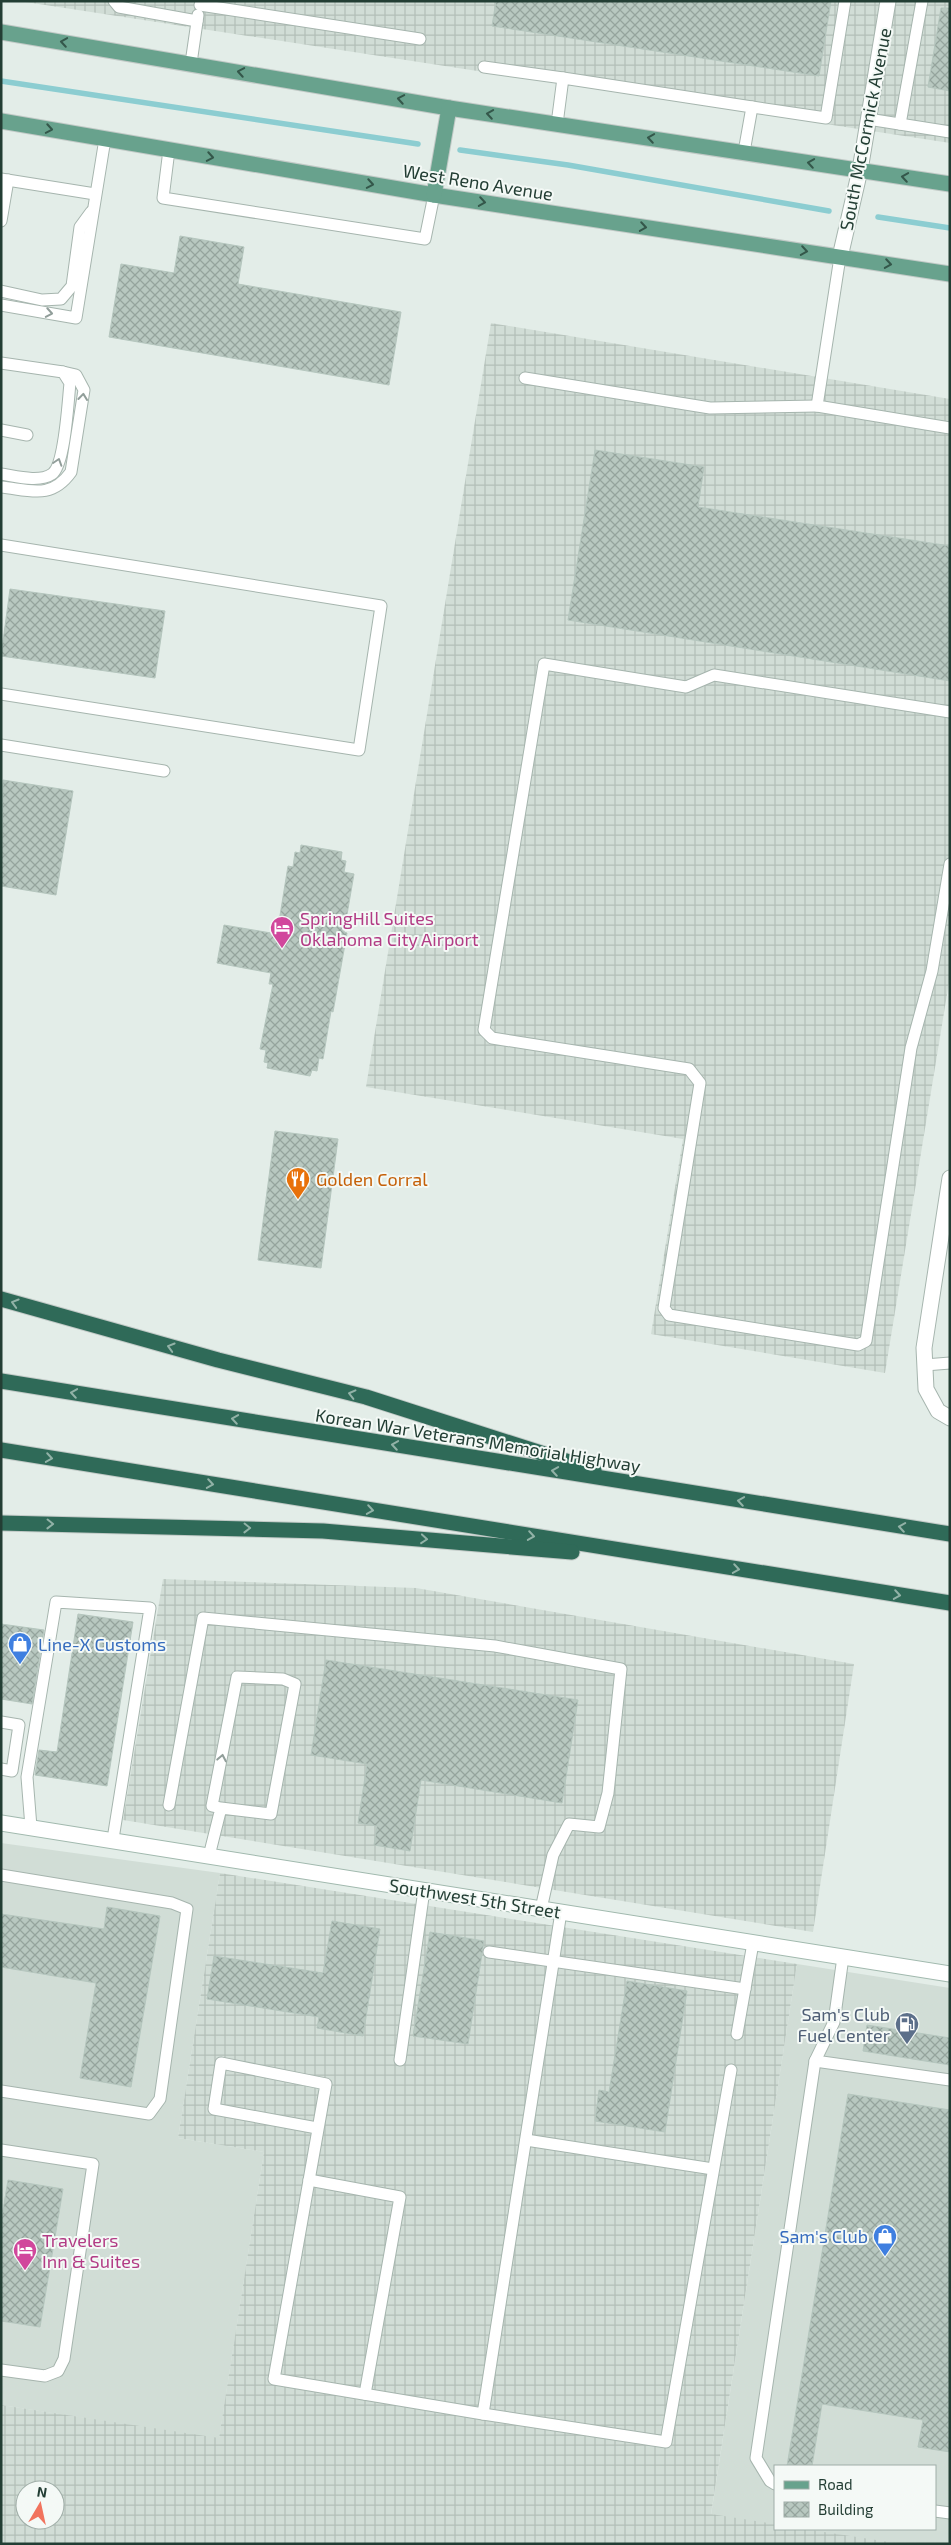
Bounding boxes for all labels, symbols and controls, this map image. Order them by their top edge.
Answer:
street label: South McCormick Avenue [835,26,895,232]
one-way arrow [59,37,68,47]
one-way arrow [237,67,246,77]
one-way arrow [397,95,406,105]
one-way arrow [486,109,494,119]
one-way arrow [45,124,54,134]
one-way arrow [646,133,654,144]
one-way arrow [205,151,214,161]
one-way arrow [807,158,816,168]
street label: West Reno Avenue [401,159,555,205]
one-way arrow [900,172,908,183]
one-way arrow [365,178,374,188]
one-way arrow [479,196,487,207]
one-way arrow [639,221,647,231]
one-way arrow [800,245,808,256]
one-way arrow [884,259,892,269]
one-way arrow [45,308,54,318]
one-way arrow [77,392,88,400]
one-way arrow [53,458,63,467]
place label: SpringHill Suites Oklahoma City Airport [300,907,479,950]
hotel icon: SpringHill Suites Oklahoma City Airport [269,915,295,949]
restaurant icon: Golden Corral [285,1166,311,1200]
place label: Golden Corral [316,1168,428,1190]
one-way arrow [11,1298,20,1308]
one-way arrow [168,1342,176,1352]
one-way arrow [70,1388,78,1399]
one-way arrow [348,1389,357,1400]
street label: Korean War Veterans Memorial Highway [314,1403,643,1477]
one-way arrow [230,1414,238,1425]
one-way arrow [391,1441,399,1451]
one-way arrow [45,1452,54,1462]
one-way arrow [551,1467,560,1477]
one-way arrow [205,1478,214,1488]
one-way arrow [737,1496,745,1507]
one-way arrow [367,1504,375,1515]
one-way arrow [46,1519,54,1529]
one-way arrow [897,1522,906,1532]
one-way arrow [244,1523,252,1533]
one-way arrow [526,1531,535,1541]
one-way arrow [420,1534,428,1545]
one-way arrow [732,1564,741,1574]
one-way arrow [893,1589,901,1599]
shop icon: Line-X Customs [7,1631,33,1665]
place label: Line-X Customs [38,1633,166,1655]
one-way arrow [216,1753,226,1762]
street label: Southwest 5th Street [388,1874,562,1922]
place label: Sam's Club Fuel Center [798,2003,890,2046]
fuel station icon: Sam's Club Fuel Center [894,2011,920,2045]
shop icon: Sam's Club [872,2223,898,2257]
place label: Sam's Club [779,2225,868,2247]
place label: Travelers Inn & Suites [42,2229,140,2272]
hotel icon: Travelers Inn & Suites [12,2237,38,2271]
legend [774,2465,936,2530]
text: Road [818,2475,853,2493]
north arrow [15,2480,65,2530]
text: N [36,2482,48,2501]
text: Building [818,2500,874,2518]

